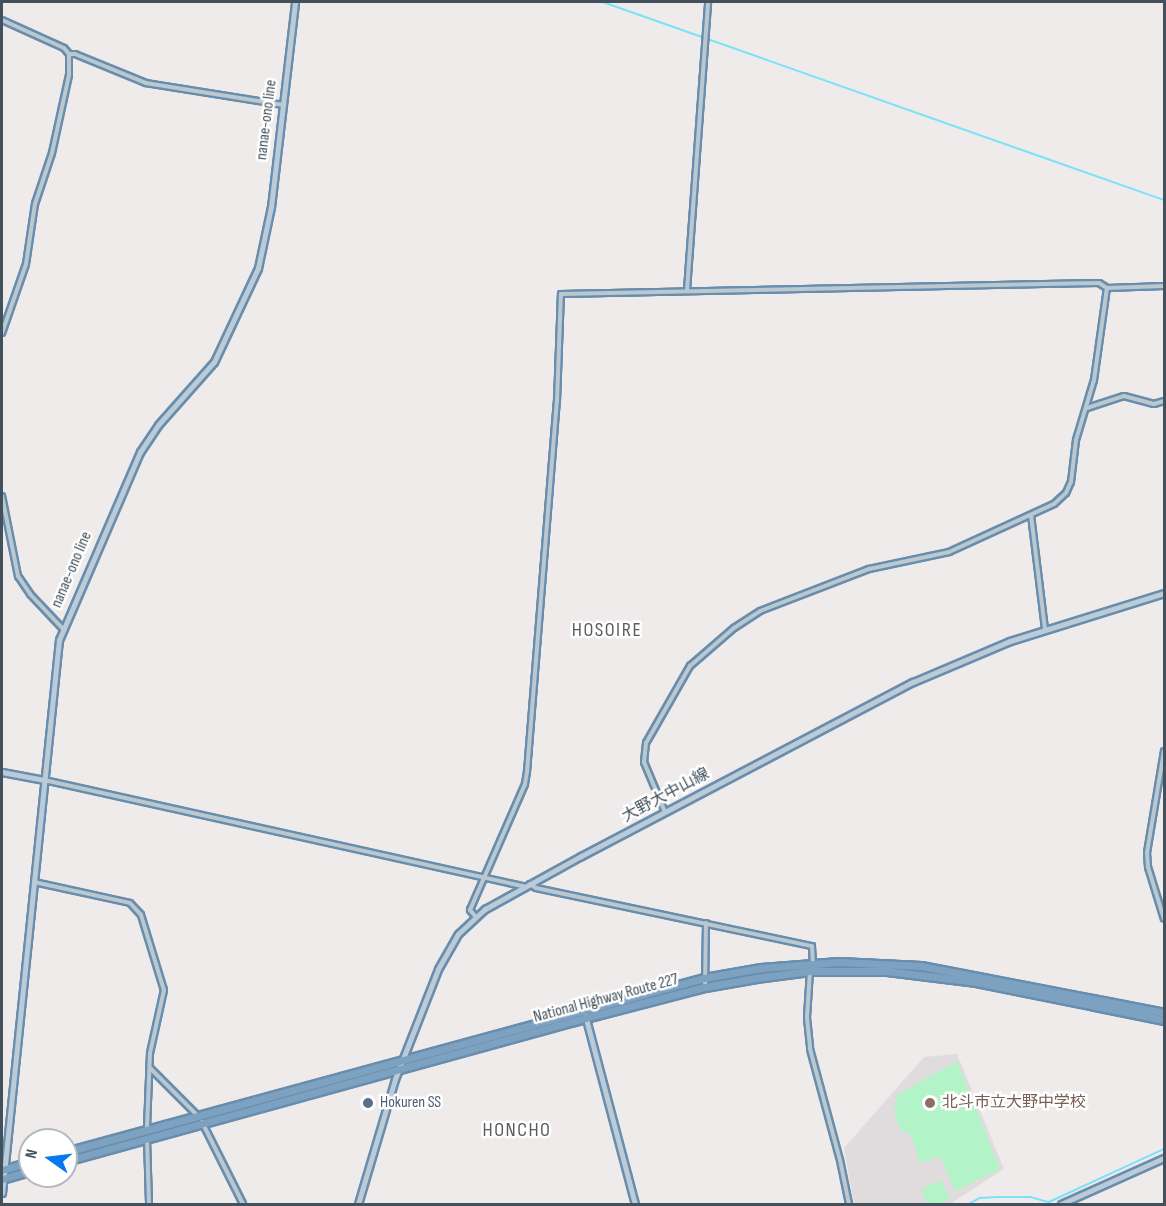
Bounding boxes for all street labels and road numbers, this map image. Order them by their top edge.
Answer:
street label: nanae-ono line [253,79,281,161]
street label: nanae-ono line [47,529,97,611]
street label: 大野大中山線 [619,765,713,827]
street label: National Highway Route 227 [532,970,680,1028]

